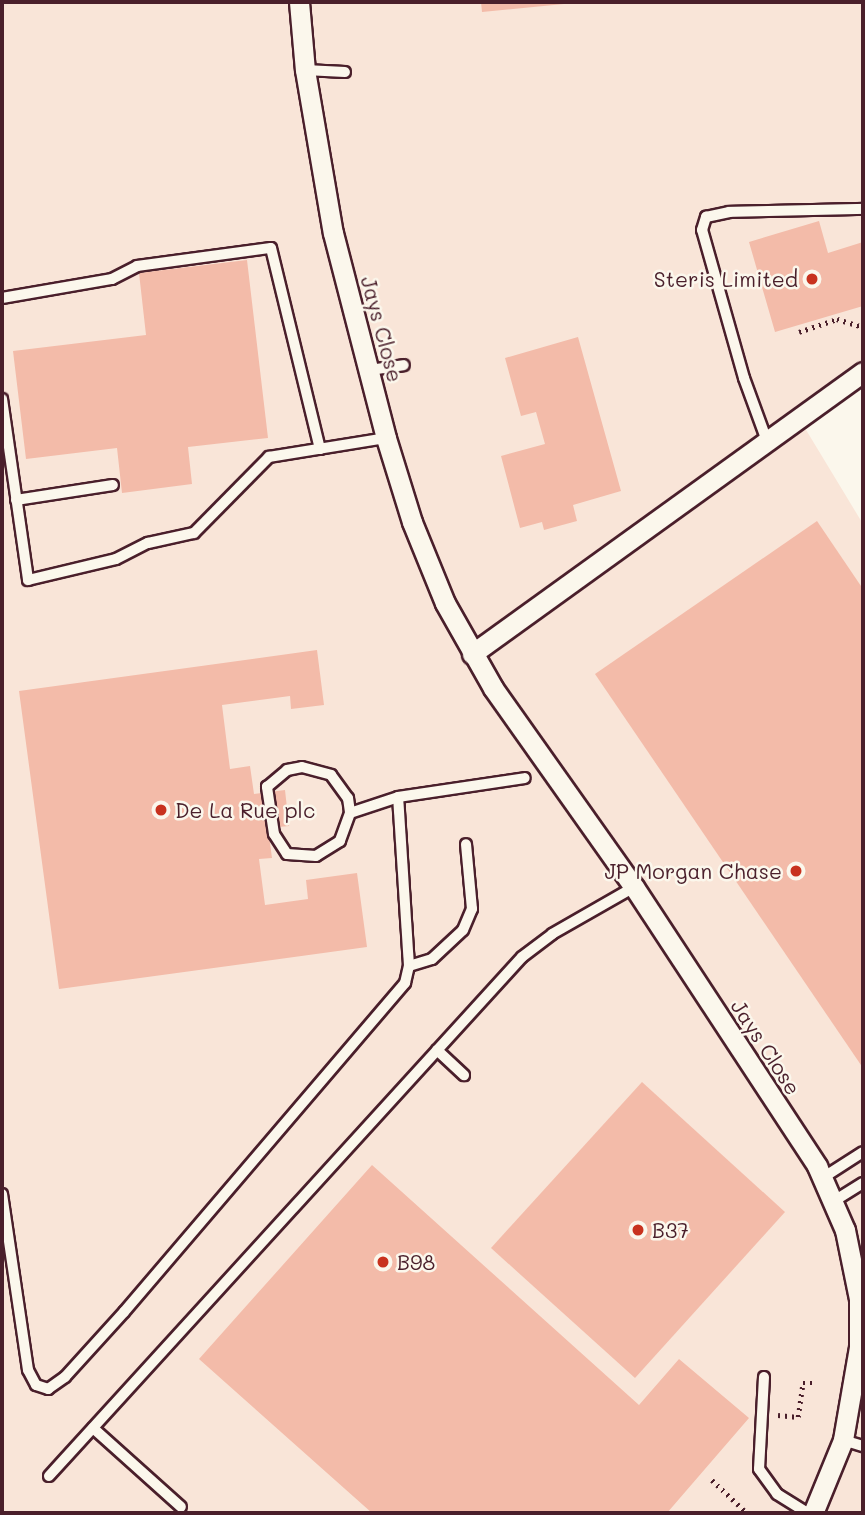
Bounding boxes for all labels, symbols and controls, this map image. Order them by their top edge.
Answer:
place label: Steris Limited [654,266,798,292]
marker: Steris Limited [804,271,820,287]
street label: Jays Close [356,273,408,385]
place label: De La Rue plc [175,797,315,823]
marker: De La Rue plc [153,802,169,818]
place label: JP Morgan Chase [604,858,782,884]
marker: JP Morgan Chase [788,863,804,879]
street label: Jays Close [726,995,806,1099]
place label: B37 [652,1217,689,1243]
marker: B37 [630,1222,646,1238]
place label: B98 [397,1249,435,1275]
marker: B98 [375,1254,391,1270]

